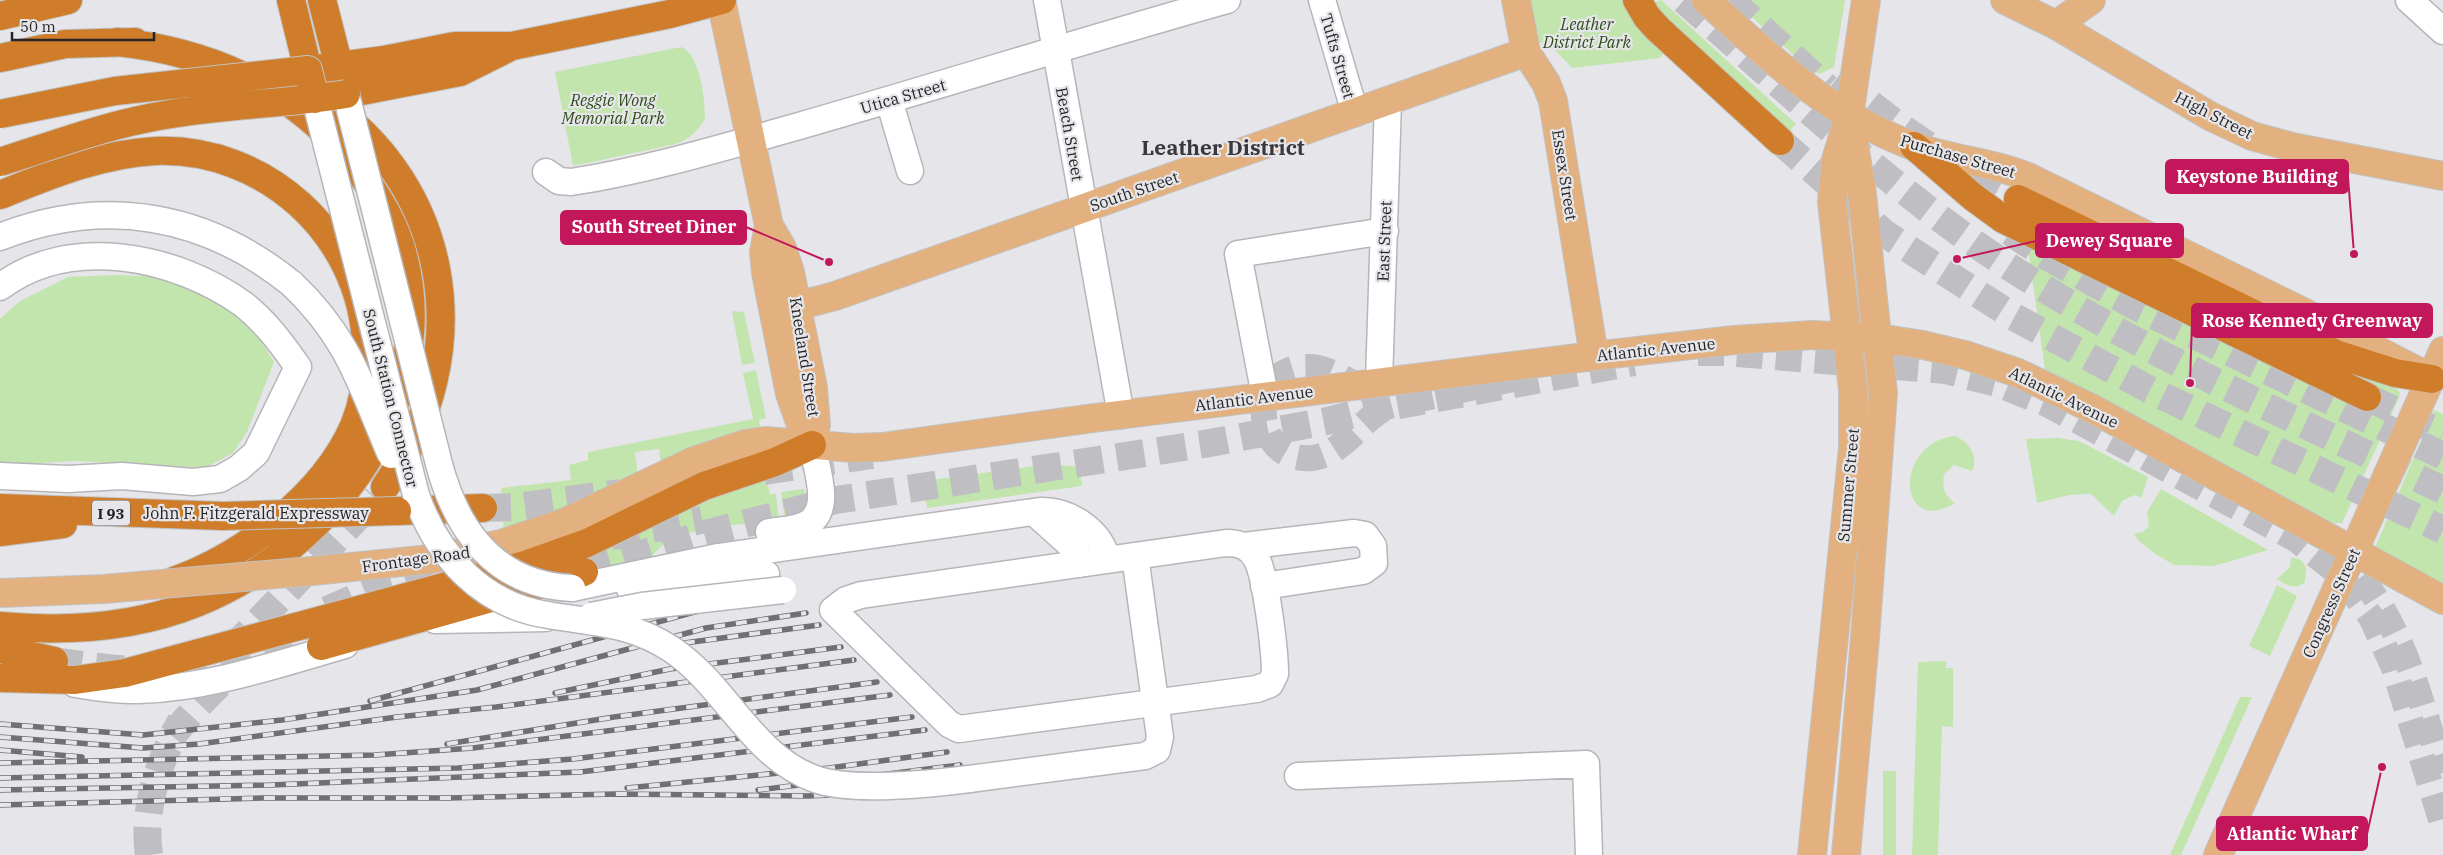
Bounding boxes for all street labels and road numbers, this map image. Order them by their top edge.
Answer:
street label: Tufts Street [1316,11,1360,101]
street label: Utica Street [858,74,948,118]
street label: Beach Street [1052,85,1088,183]
street label: High Street [2172,87,2257,143]
street label: Essex Street [1548,128,1582,222]
street label: Purchase Street [1898,130,2018,182]
street label: South Street [1087,166,1181,216]
street label: East Street [1373,200,1395,282]
street label: Kneeland Street [786,296,824,418]
street label: South Station Connector [359,307,423,489]
street label: Atlantic Avenue [1596,333,1716,365]
street label: Atlantic Avenue [2006,362,2122,432]
street label: Atlantic Avenue [1194,381,1314,415]
street label: Summer Street [1833,427,1863,543]
road number: I 93 [92,500,130,526]
street label: John F. Fitzgerald Expressway [143,503,369,523]
street label: Frontage Road [360,541,472,577]
street label: Congress Street [2298,545,2364,661]

